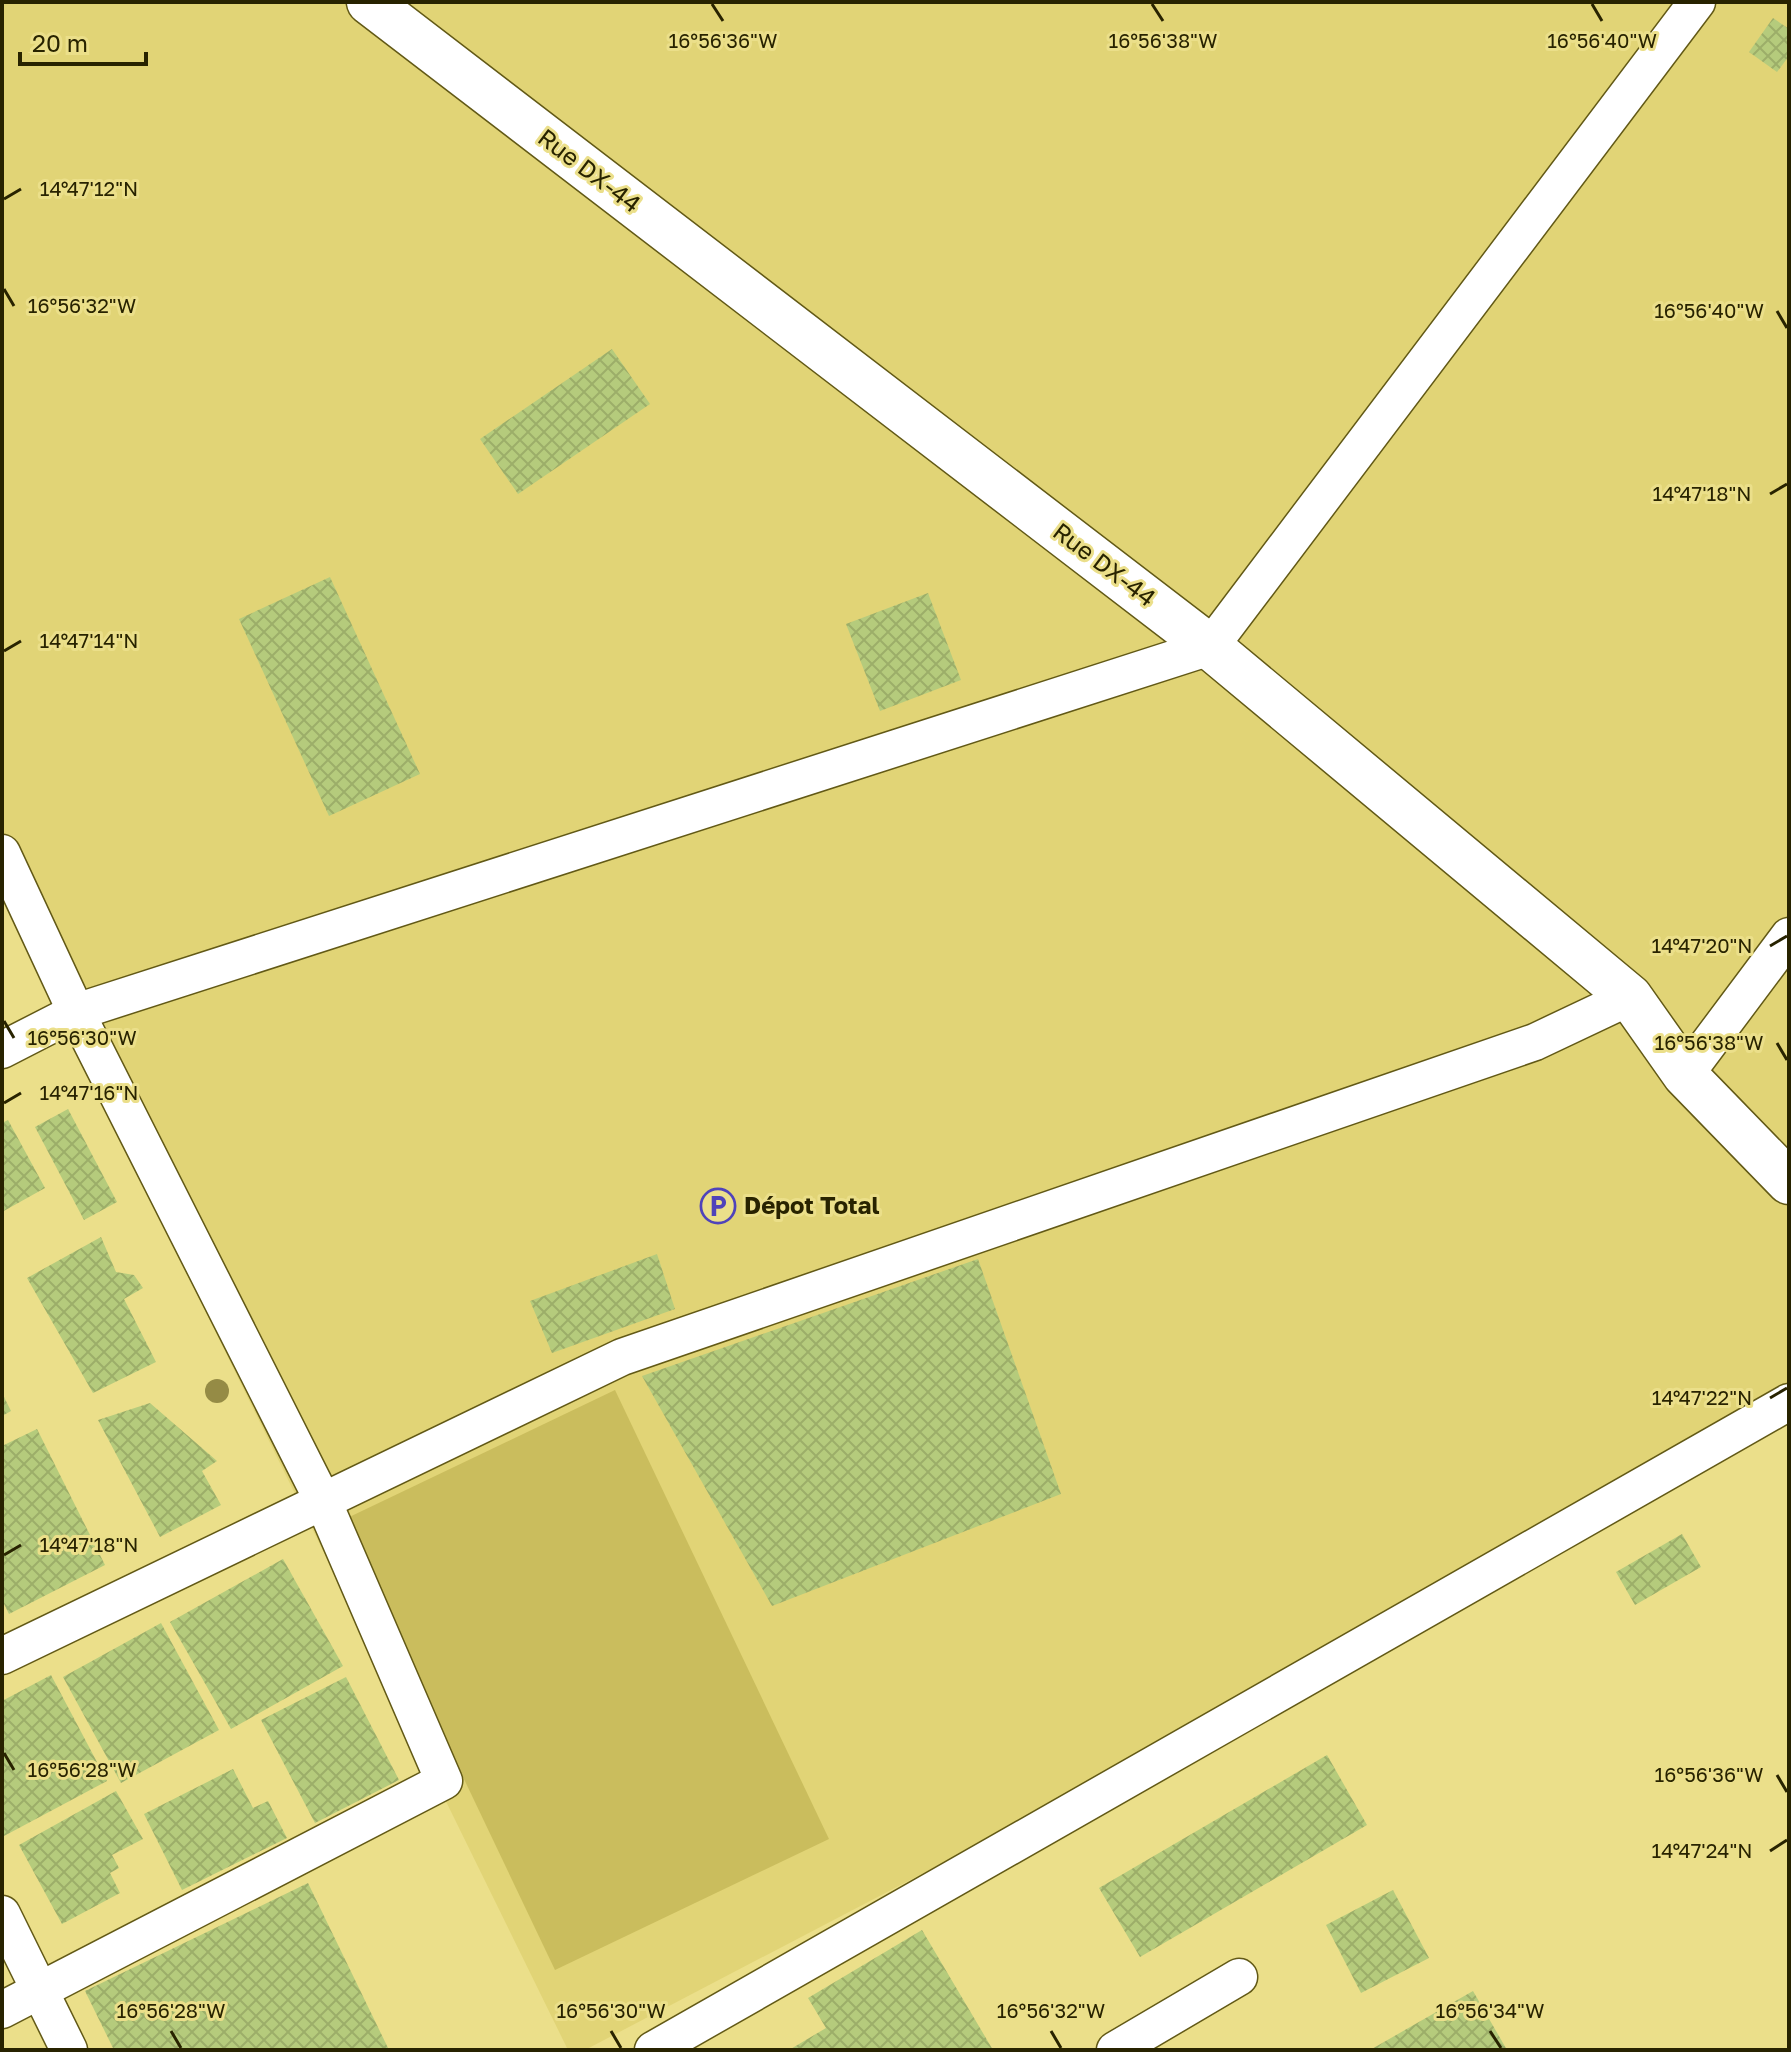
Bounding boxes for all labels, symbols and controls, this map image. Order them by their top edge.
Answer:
scale bar [20,16,146,66]
text: 20 m [32,28,88,57]
text: 16°56'36"W [669,28,777,52]
text: 16°56'38"W [1109,28,1218,52]
text: 16°56'40"W [1547,28,1657,52]
street label: Rue DX-44 [533,122,647,218]
text: 14°47'12"N [40,176,138,200]
text: 16°56'32"W [28,293,136,317]
text: 16°56'40"W [1654,298,1764,322]
text: 14°47'18"N [1653,481,1752,505]
street label: Rue DX-44 [1048,516,1162,612]
text: 14°47'14"N [40,628,139,652]
text: 14°47'20"N [1651,933,1753,957]
text: 16°56'30"W [27,1025,137,1049]
text: 16°56'38"W [1655,1030,1764,1054]
text: 14°47'16"N [40,1080,138,1104]
parking icon: Dépot Total [699,1187,737,1225]
place label: Dépot Total [744,1190,879,1219]
text: 14°47'22"N [1652,1385,1752,1409]
text: 14°47'18"N [40,1532,139,1556]
text: 16°56'28"W [28,1757,136,1781]
text: 16°56'36"W [1655,1762,1763,1786]
text: 14°47'24"N [1652,1838,1752,1862]
text: 16°56'28"W [117,1998,225,2022]
text: 16°56'30"W [556,1998,666,2022]
text: 16°56'32"W [997,1998,1105,2022]
text: 16°56'34"W [1436,1998,1545,2022]

